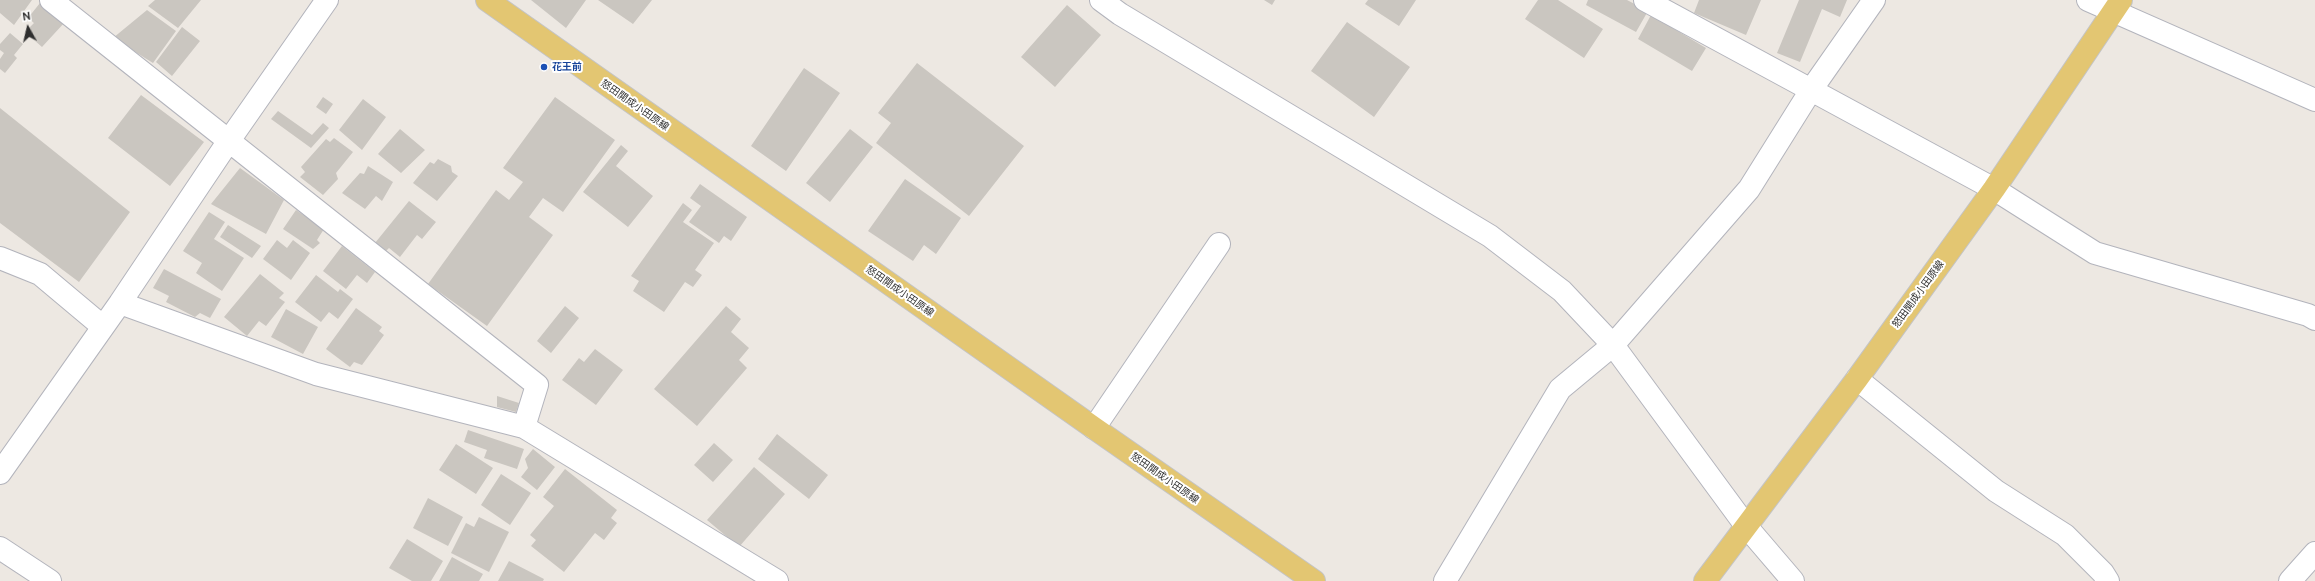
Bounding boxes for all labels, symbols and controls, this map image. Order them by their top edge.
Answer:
north arrow [8,8,48,48]
text: N [21,10,31,23]
place label: 花王前 [552,61,582,73]
marker: 花王前 [539,62,549,72]
street label: 怒田開成小田原線 [599,77,671,133]
street label: 怒田開成小田原線 [1890,258,1946,330]
street label: 怒田開成小田原線 [864,263,936,319]
street label: 怒田開成小田原線 [1129,450,1201,506]

